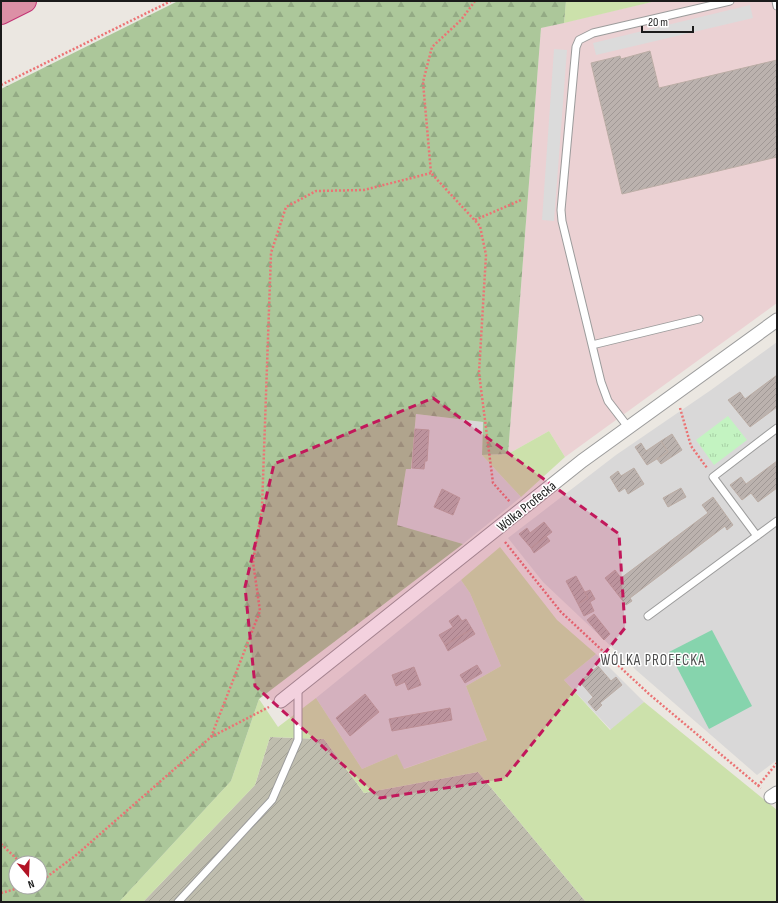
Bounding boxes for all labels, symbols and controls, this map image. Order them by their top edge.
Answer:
scale bar [642,8,693,34]
text: 20 m [648,15,668,30]
street label: Wólka Profecka [493,477,559,535]
district label: WÓLKA PROFECKA [600,651,706,670]
north arrow [8,855,48,895]
text: N [26,877,36,891]

